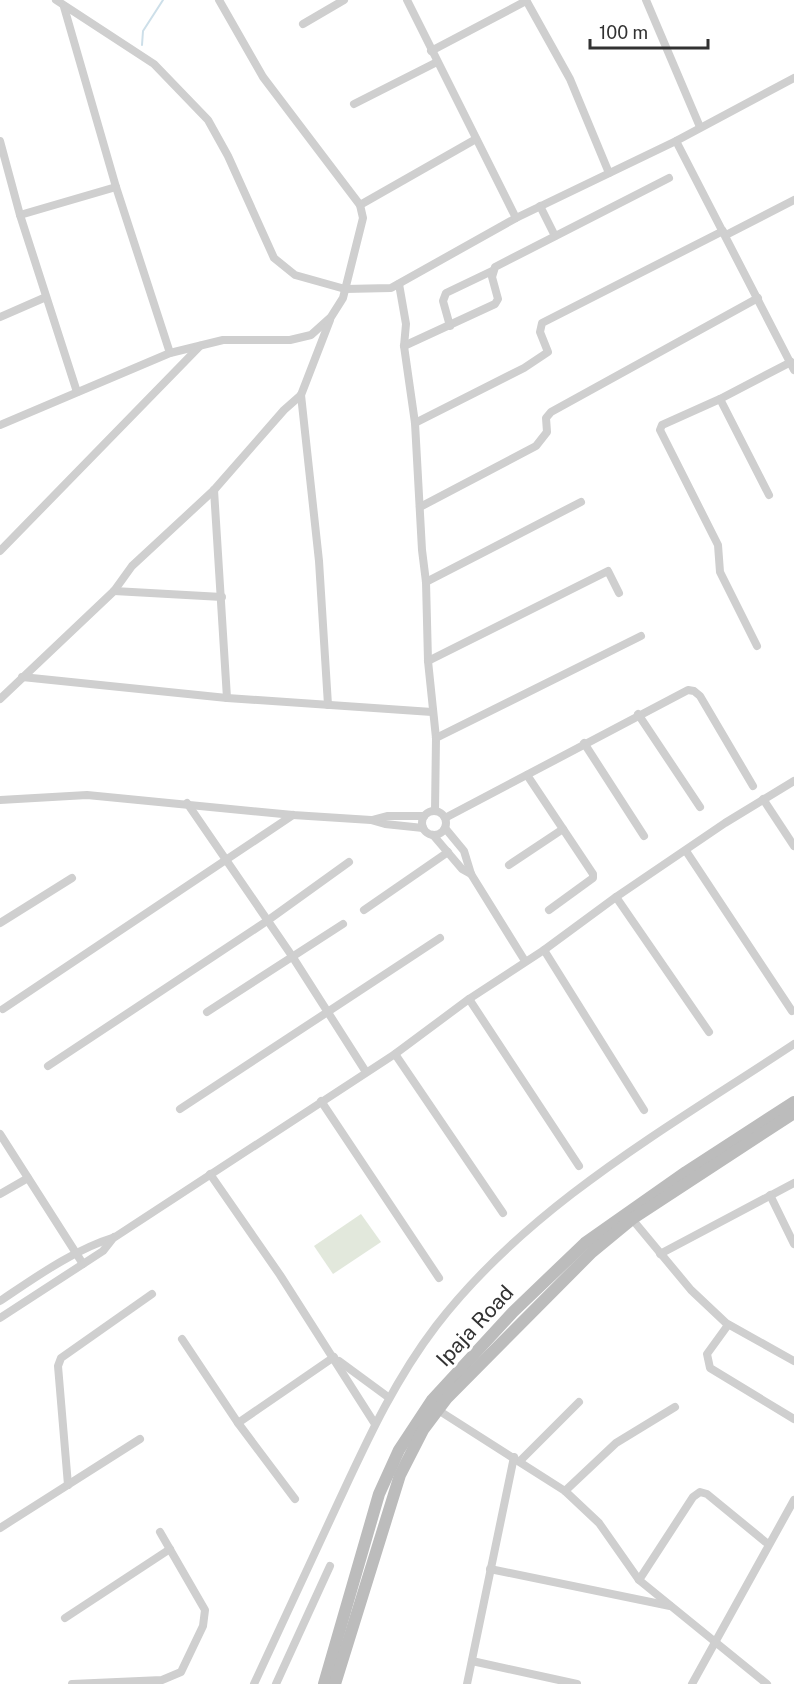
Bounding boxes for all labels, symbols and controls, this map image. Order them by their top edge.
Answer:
scale bar [590,12,708,50]
text: 100 m [599,22,648,43]
street label: Ipaja Road [431,1280,519,1371]

